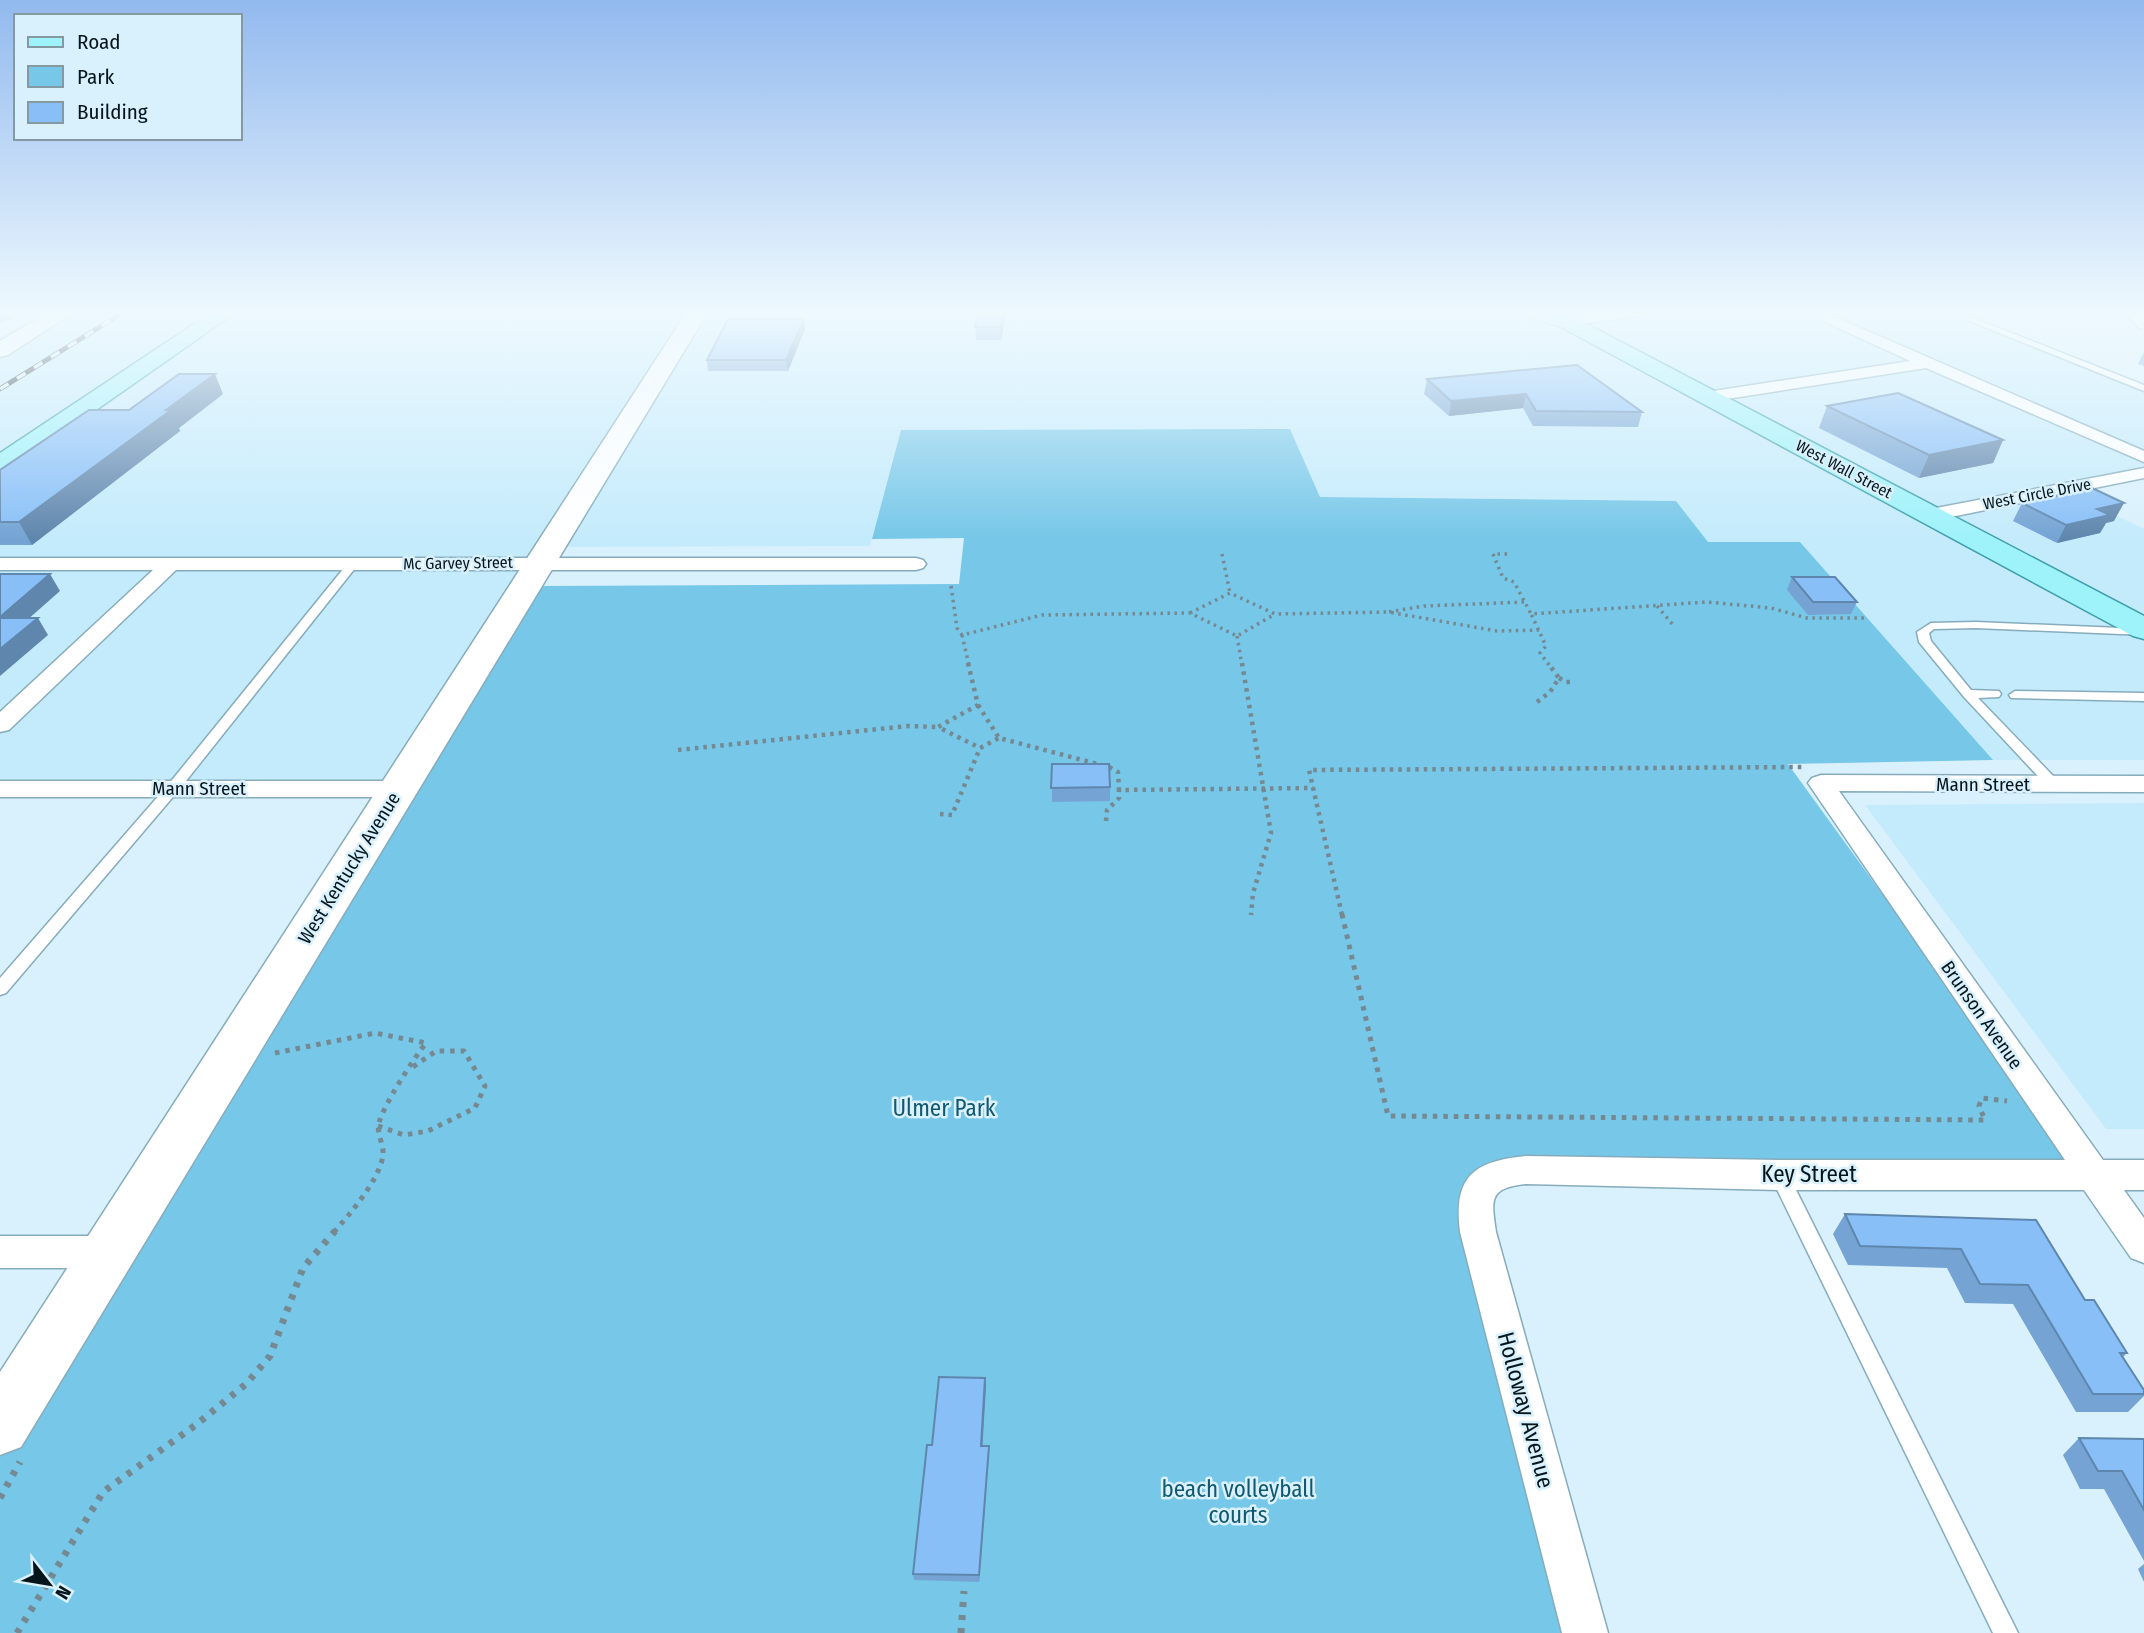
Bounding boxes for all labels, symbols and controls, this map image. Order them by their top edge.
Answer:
legend [14,14,242,140]
text: Road [77,29,121,55]
text: Park [77,64,115,90]
text: Building [77,99,148,125]
street label: West Wall Street [1793,436,1896,503]
street label: West Circle Drive [1981,474,2093,514]
street label: Mc Garvey Street [403,553,514,573]
street label: Mann Street [1936,773,2031,796]
street label: Mann Street [152,777,247,800]
street label: West Kentucky Avenue [293,788,405,948]
street label: Brunson Avenue [1936,957,2028,1073]
park label: Ulmer Park [893,1094,996,1122]
street label: Key Street [1761,1160,1857,1188]
street label: Holloway Avenue [1492,1329,1560,1491]
park label: beach volleyball courts [1161,1475,1315,1529]
north arrow [14,1549,84,1619]
text: N [50,1582,76,1603]

